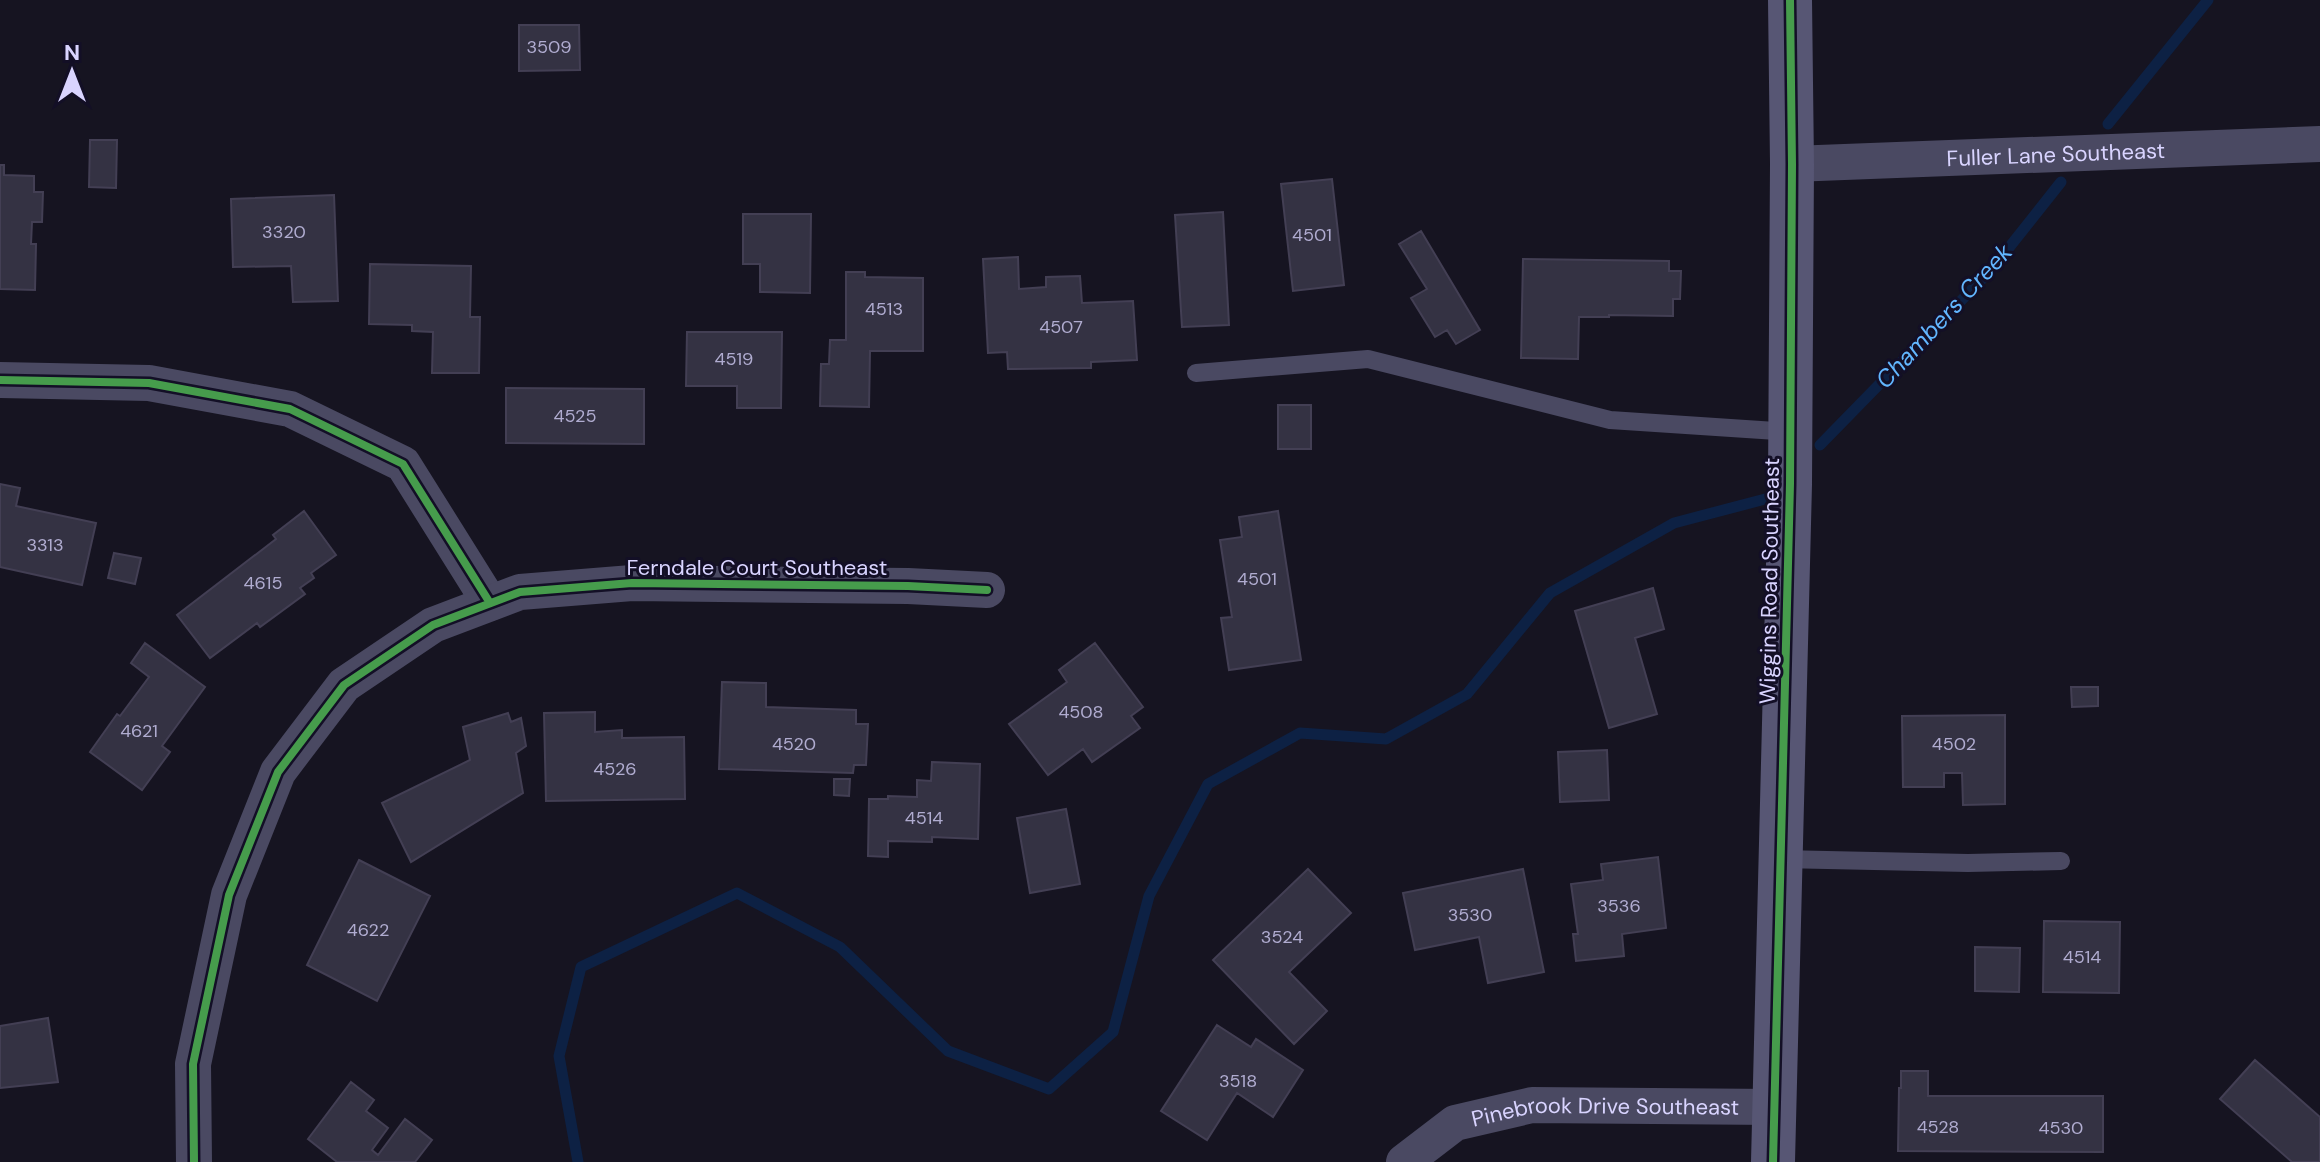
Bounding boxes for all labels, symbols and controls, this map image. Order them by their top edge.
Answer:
north arrow [32,32,112,112]
house number: 3509 [526,35,572,59]
text: N [64,38,80,67]
street label: Fuller Lane Southeast [1946,136,2166,173]
house number: 3320 [262,220,306,244]
house number: 4501 [1292,223,1332,247]
water label: Chambers Creek [1868,236,2019,395]
house number: 4513 [865,297,903,321]
house number: 4507 [1039,315,1083,339]
house number: 4519 [715,347,753,371]
house number: 4525 [554,404,596,428]
street label: Wiggins Road Southeast [1753,458,1786,704]
house number: 3313 [26,533,64,557]
street label: Ferndale Court Southeast [627,553,887,582]
house number: 4501 [1237,567,1277,591]
house number: 4615 [244,571,282,595]
house number: 4508 [1058,700,1104,724]
house number: 4621 [120,719,158,743]
house number: 4520 [772,732,816,756]
house number: 4502 [1932,732,1976,756]
house number: 4526 [593,757,637,781]
house number: 4514 [905,806,943,830]
house number: 3536 [1597,894,1641,918]
house number: 3530 [1448,903,1492,927]
house number: 4622 [347,918,389,942]
house number: 3524 [1261,925,1303,949]
house number: 4514 [2063,945,2101,969]
house number: 3518 [1219,1069,1257,1093]
street label: Pinebrook Drive Southeast [1469,1091,1739,1134]
house number: 4528 [1917,1115,1959,1139]
house number: 4530 [2039,1116,2083,1140]

